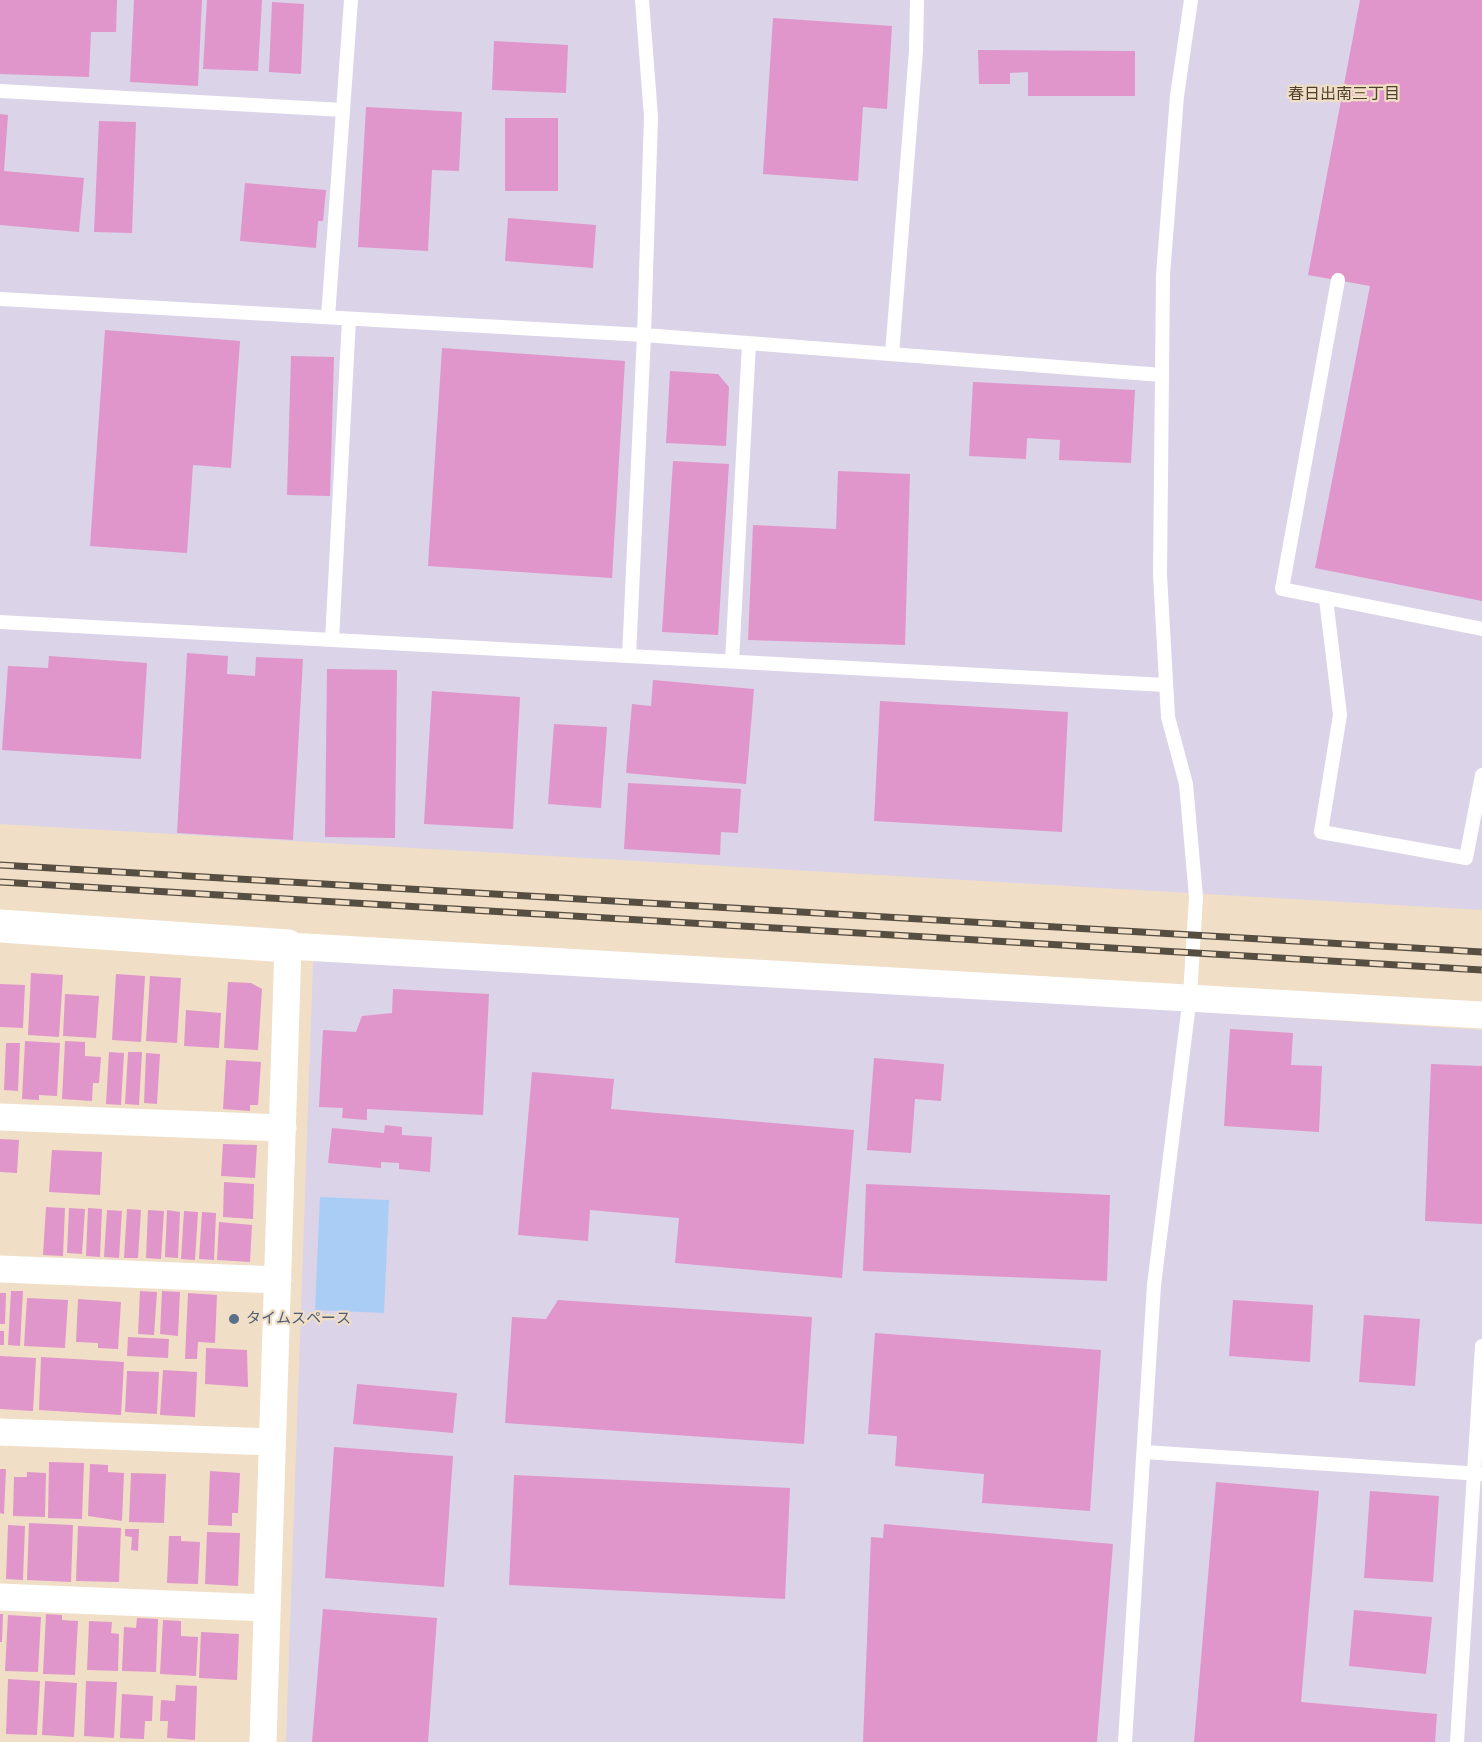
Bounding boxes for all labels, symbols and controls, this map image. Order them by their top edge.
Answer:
district label: 春日出南三丁目 [1288,84,1400,104]
place label: タイムスペース [246,1310,351,1328]
marker: タイムスペース [227,1312,241,1326]

